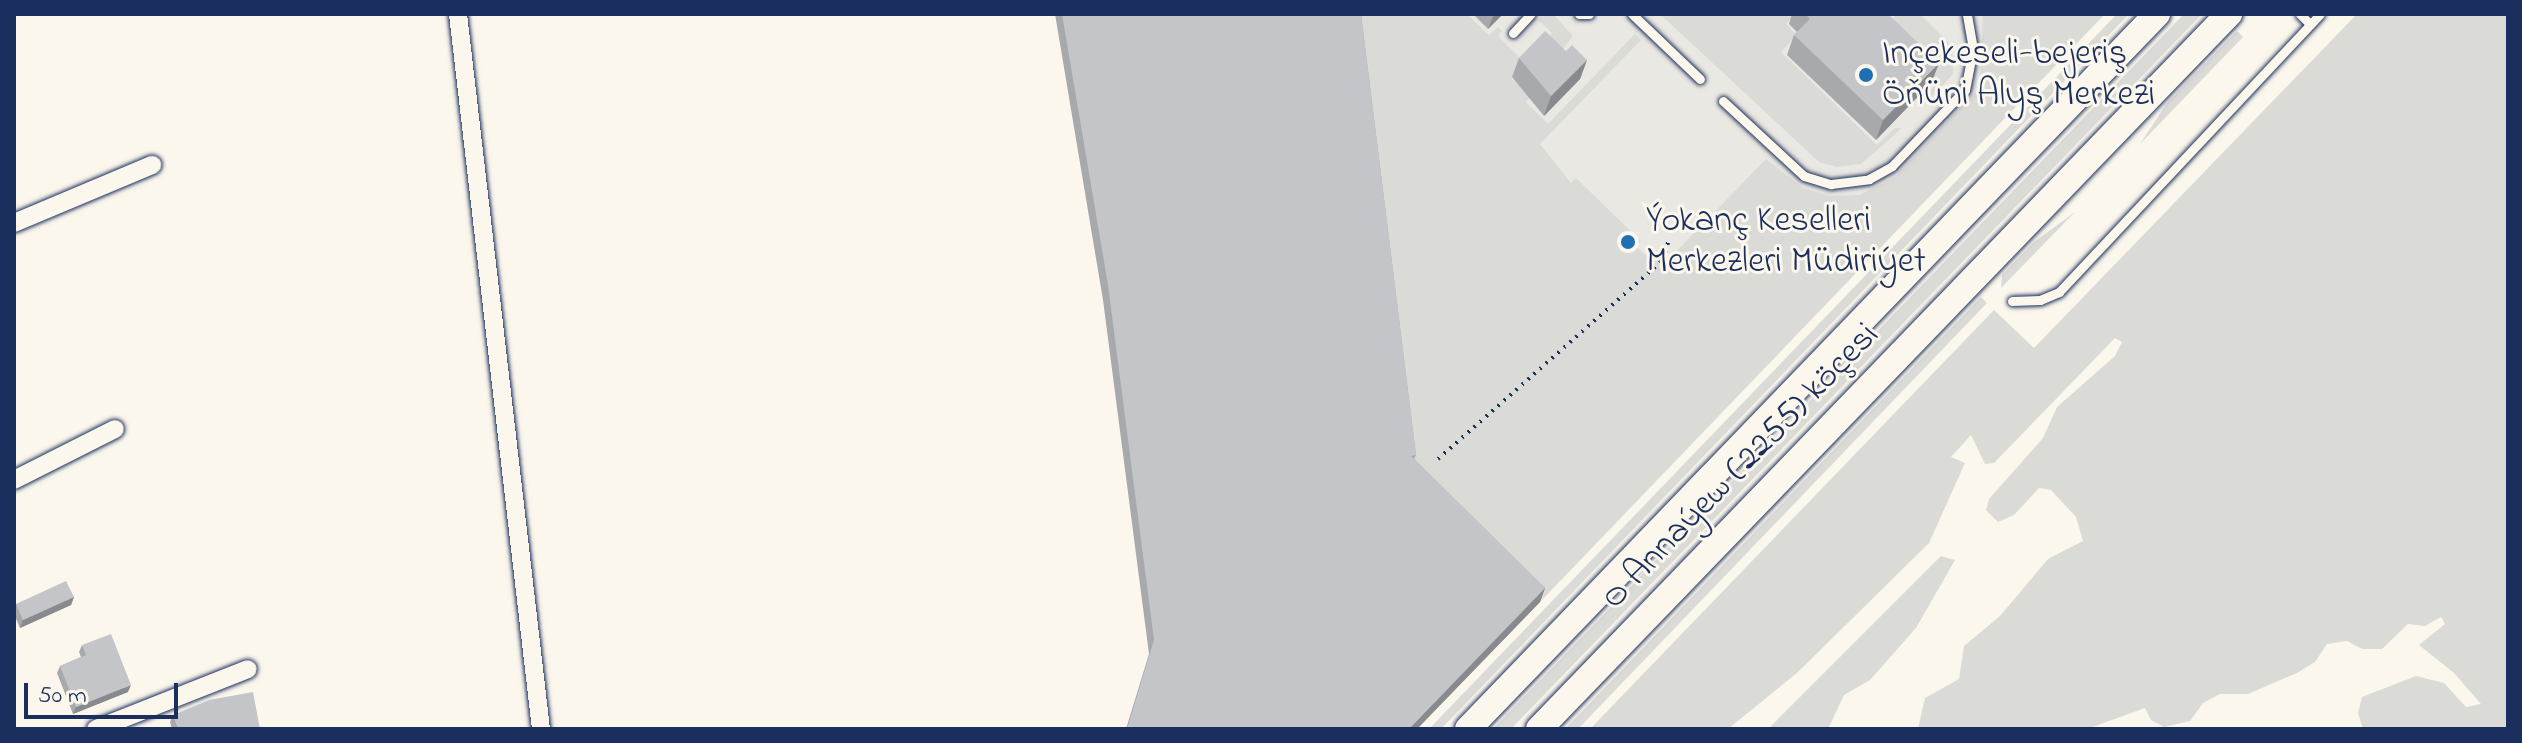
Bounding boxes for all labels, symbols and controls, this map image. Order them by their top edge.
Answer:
place label: Inçekeseli-bejeriş Öňüni Alyş Merkezi [1882,32,2155,117]
marker: Inçekeseli-bejeriş Öňüni Alyş Merkezi [1857,66,1875,84]
place label: Ýokanç Keselleri Merkezleri Müdiriýet [1646,199,1926,284]
marker: Ýokanç Keselleri Merkezleri Müdiriýet [1617,231,1639,253]
street label: O Annaýew (2255) köçesi [1593,315,1889,619]
scale bar [28,667,182,717]
text: 50 m [38,679,87,714]

